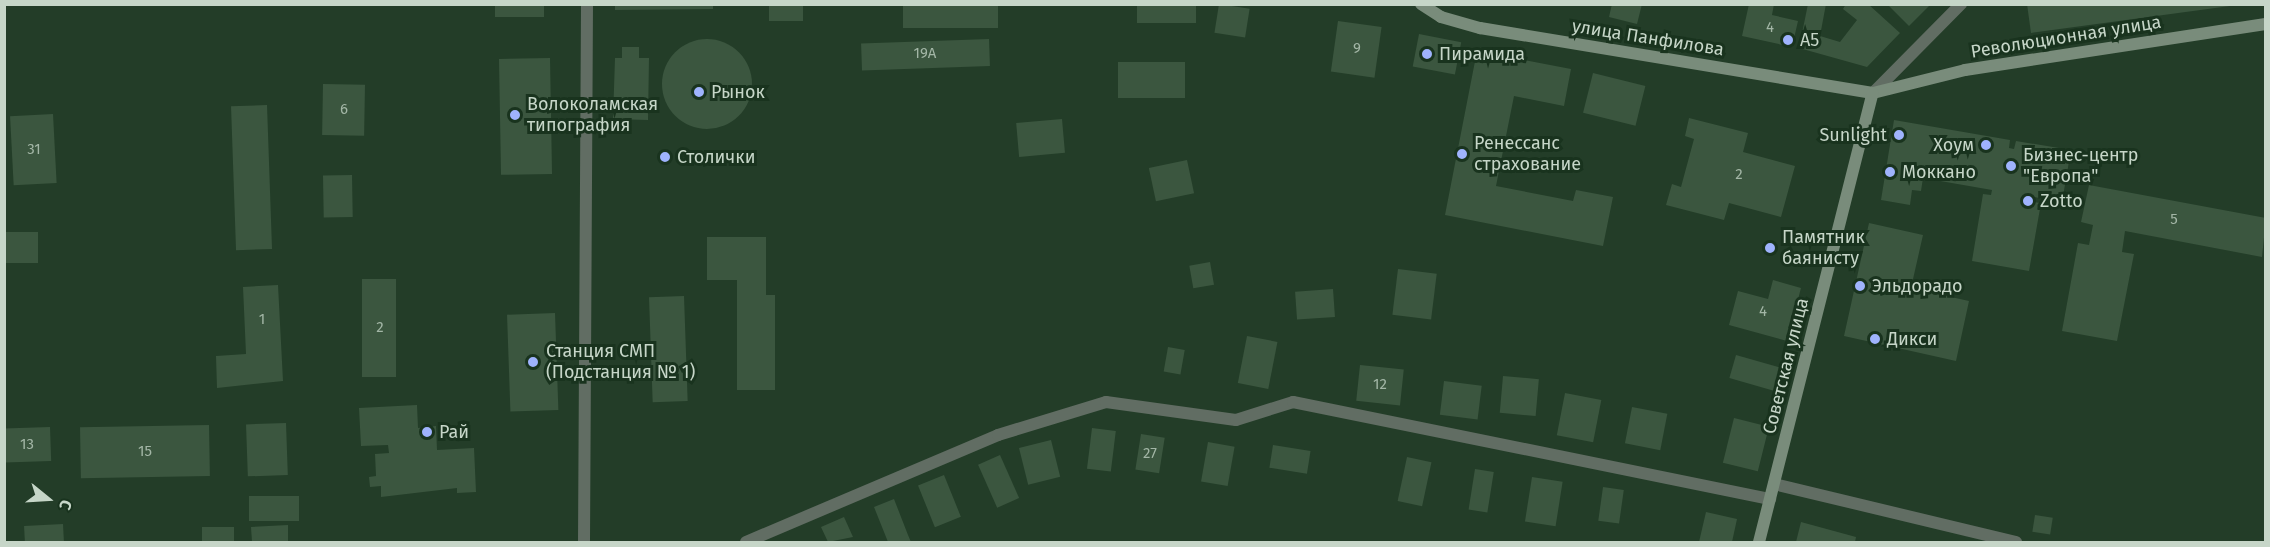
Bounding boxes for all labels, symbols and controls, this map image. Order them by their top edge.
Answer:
street label: Революционная улица [1969,11,2163,63]
street label: улица Панфилова [1570,15,1726,61]
house number: 4 [1766,19,1774,37]
place label: А5 [1800,29,1819,51]
marker: А5 [1781,33,1795,47]
house number: 9 [1353,40,1361,58]
place label: Пирамида [1439,43,1525,65]
house number: 19А [914,45,936,63]
marker: Пирамида [1420,47,1434,61]
place label: Рынок [711,81,765,103]
marker: Рынок [692,85,706,99]
place label: Волоколамская типография [527,94,658,136]
house number: 6 [340,101,348,119]
marker: Волоколамская типография [508,108,522,122]
place label: Sunlight [1819,124,1887,146]
marker: Sunlight [1892,128,1906,142]
place label: Ренессанс страхование [1474,133,1581,176]
place label: Хоум [1933,134,1974,156]
marker: Хоум [1979,138,1993,152]
house number: 31 [27,141,41,159]
place label: Бизнес-центр "Европа" [2023,145,2138,188]
place label: Столички [677,146,755,168]
marker: Ренессанс страхование [1455,147,1469,161]
marker: Столички [658,150,672,164]
marker: Бизнес-центр "Европа" [2004,159,2018,173]
place label: Моккано [1902,161,1976,183]
marker: Моккано [1883,165,1897,179]
house number: 2 [1735,166,1743,184]
place label: Zotto [2040,190,2083,212]
marker: Zotto [2021,194,2035,208]
house number: 5 [2170,211,2178,229]
place label: Памятник баянисту [1782,227,1865,270]
marker: Памятник баянисту [1763,241,1777,255]
place label: Эльдорадо [1872,275,1963,297]
marker: Эльдорадо [1853,279,1867,293]
street label: Советская улица [1759,296,1813,436]
house number: 4 [1759,303,1767,321]
house number: 1 [259,311,265,329]
house number: 2 [376,319,384,337]
place label: Дикси [1887,328,1937,350]
marker: Дикси [1868,332,1882,346]
place label: Станция СМП (Подстанция № 1) [546,341,695,384]
marker: Станция СМП (Подстанция № 1) [524,353,542,371]
house number: 12 [1373,376,1387,394]
place label: Рай [439,421,469,443]
marker: Рай [420,425,434,439]
house number: 13 [20,436,34,454]
house number: 15 [138,443,152,461]
house number: 27 [1143,445,1157,463]
north arrow [18,469,78,529]
text: С [55,497,76,512]

